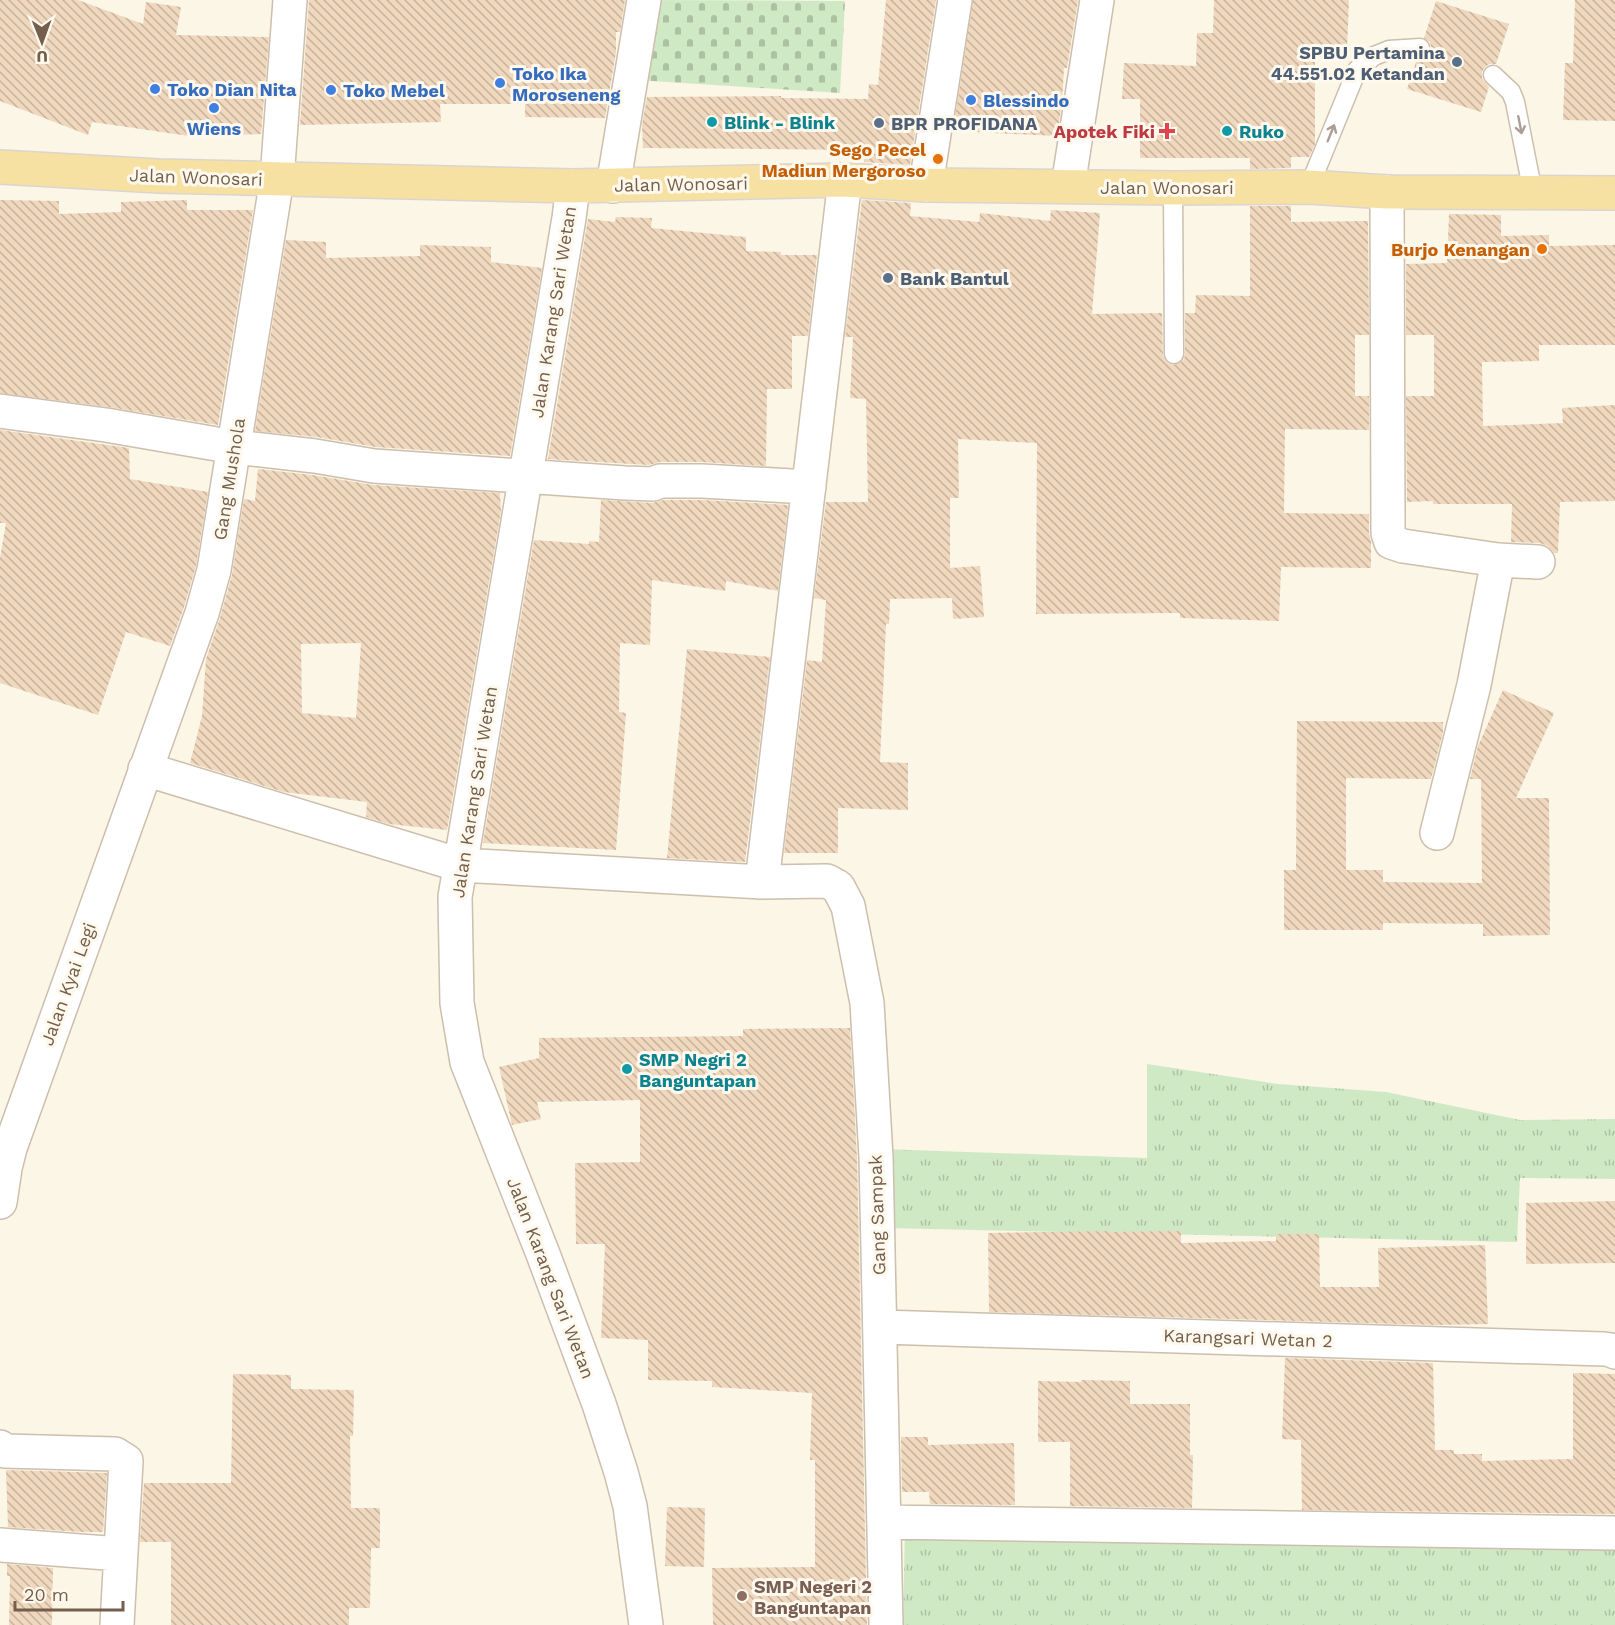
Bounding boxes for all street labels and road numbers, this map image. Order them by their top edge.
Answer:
street label: Jalan Wonosari [129,164,263,190]
street label: Jalan Wonosari [614,172,748,196]
street label: Jalan Wonosari [1100,177,1234,198]
street label: Jalan Karang Sari Wetan [526,205,580,419]
street label: Gang Mushola [209,416,249,542]
street label: Jalan Karang Sari Wetan [447,685,501,899]
street label: Jalan Kyai Legi [36,920,100,1048]
street label: Gang Sampak [864,1154,890,1276]
street label: Jalan Karang Sari Wetan [503,1174,599,1382]
street label: Karangsari Wetan 2 [1163,1325,1333,1351]

